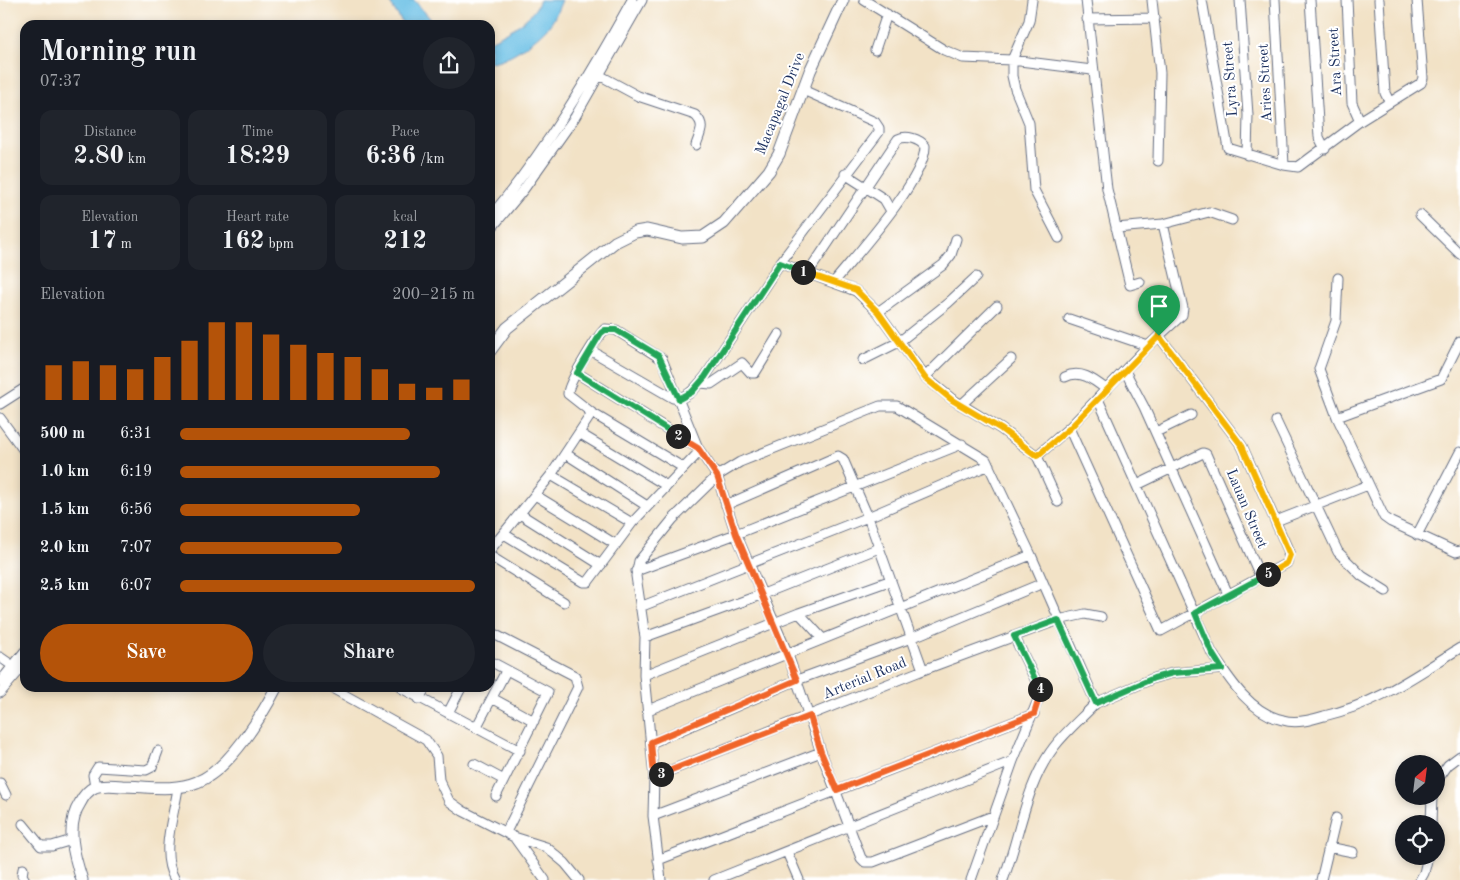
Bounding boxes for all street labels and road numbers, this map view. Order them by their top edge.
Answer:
street label: Ara Street [1327,27,1345,97]
street label: Lyra Street [1221,41,1241,117]
street label: Aries Street [1256,43,1276,123]
street label: Macapagal Drive [754,51,808,157]
street label: Lauan Street [1223,467,1269,551]
street label: Arterial Road [821,655,909,703]

